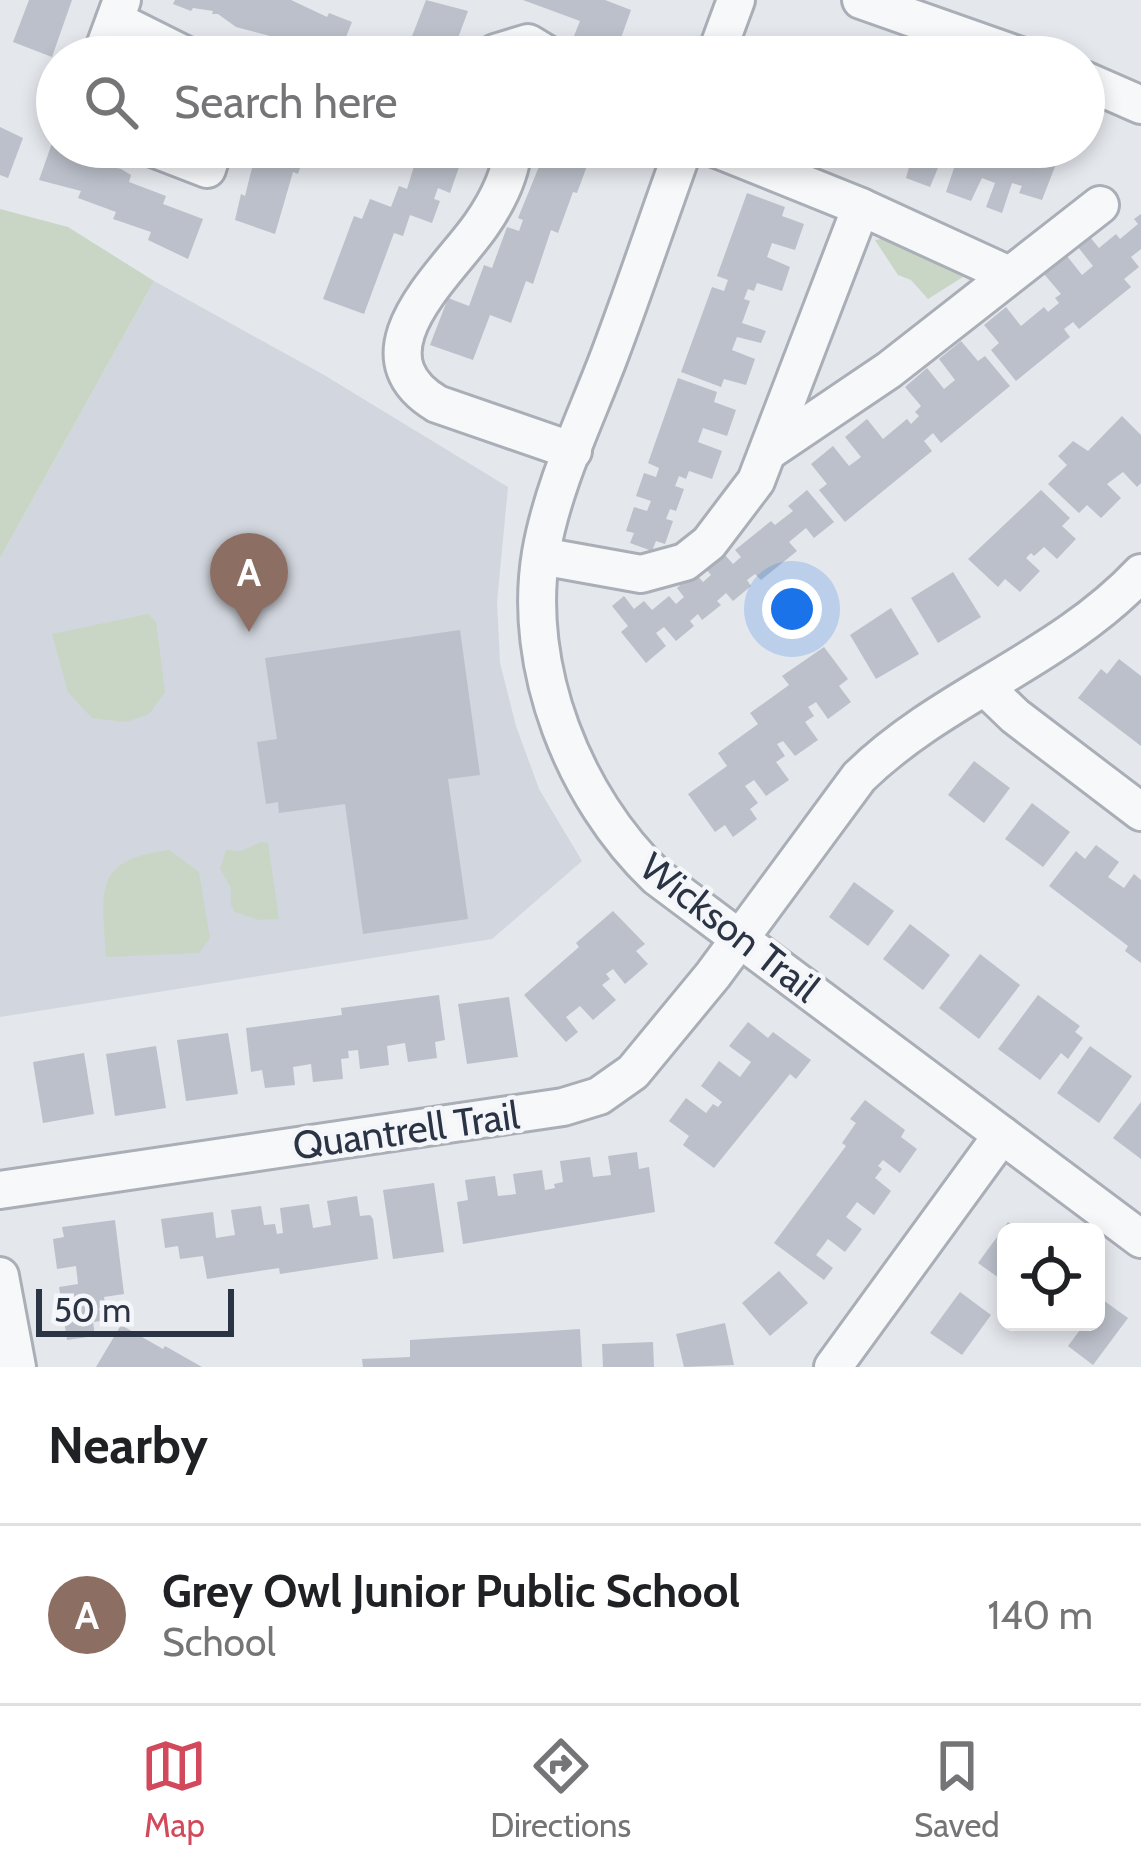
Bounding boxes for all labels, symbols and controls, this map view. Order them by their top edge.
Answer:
search box [36,36,1105,168]
icon: search [78,69,144,135]
text: Search here [174,75,398,129]
pin: A [210,533,288,632]
your location [762,579,822,639]
street label: Wickson Trail [631,842,829,1012]
street label: Quantrell Trail [290,1090,522,1170]
map controls [997,1223,1105,1331]
button: locate [997,1223,1105,1331]
scale bar [36,1283,234,1336]
text: 50 m [54,1290,131,1330]
text: Nearby [48,1414,208,1476]
text: Grey Owl Junior Public School [162,1564,740,1618]
text: A [75,1591,99,1639]
text: 140 m [988,1591,1093,1639]
text: School [162,1618,276,1666]
tab: Map [141,1733,207,1845]
tab: Directions [490,1733,631,1845]
tab: Saved [914,1733,1000,1845]

